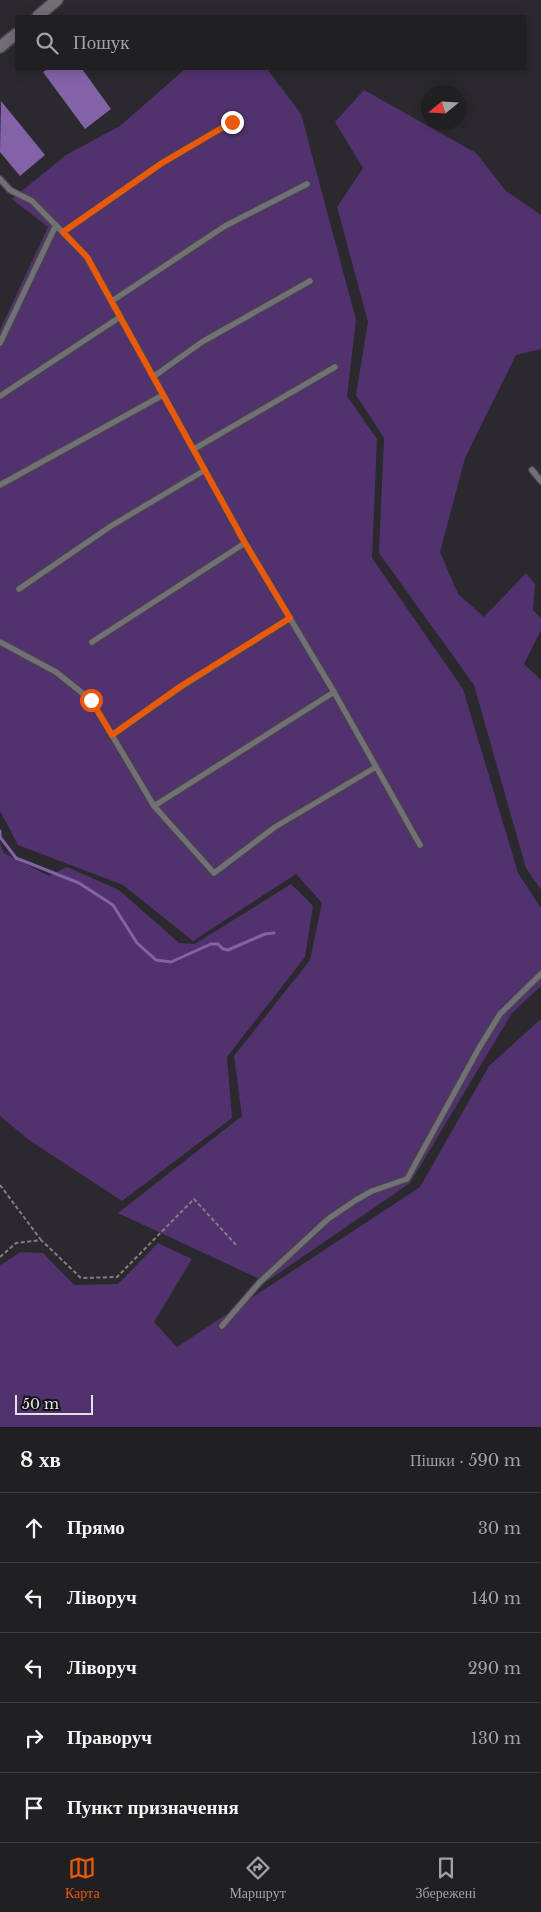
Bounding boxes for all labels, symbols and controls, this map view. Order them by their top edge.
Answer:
search box [15,15,526,70]
icon: search [33,29,61,57]
text: Пошук [73,31,130,54]
north arrow [421,85,466,130]
route end [221,111,244,134]
route start [80,689,103,712]
scale bar [15,1392,92,1415]
text: 50 m [22,1395,59,1413]
text: 8 хв [20,1447,61,1473]
text: Пішки · 590 m [410,1450,521,1470]
icon: ahead [20,1514,48,1542]
text: Прямо [67,1516,125,1539]
text: 30 m [478,1518,521,1538]
icon: left [20,1584,48,1612]
text: Ліворуч [67,1586,137,1609]
text: 140 m [471,1588,521,1608]
icon: left [20,1654,48,1682]
text: Ліворуч [67,1656,137,1679]
text: 290 m [468,1658,521,1678]
icon: right [20,1724,48,1752]
text: Праворуч [67,1726,152,1749]
text: 130 m [471,1728,521,1748]
icon: arrive [20,1794,48,1822]
text: Пункт призначення [67,1796,239,1819]
tab: Карта [65,1854,100,1902]
tab: Маршрут [229,1854,286,1902]
tab: Збережені [416,1854,476,1902]

